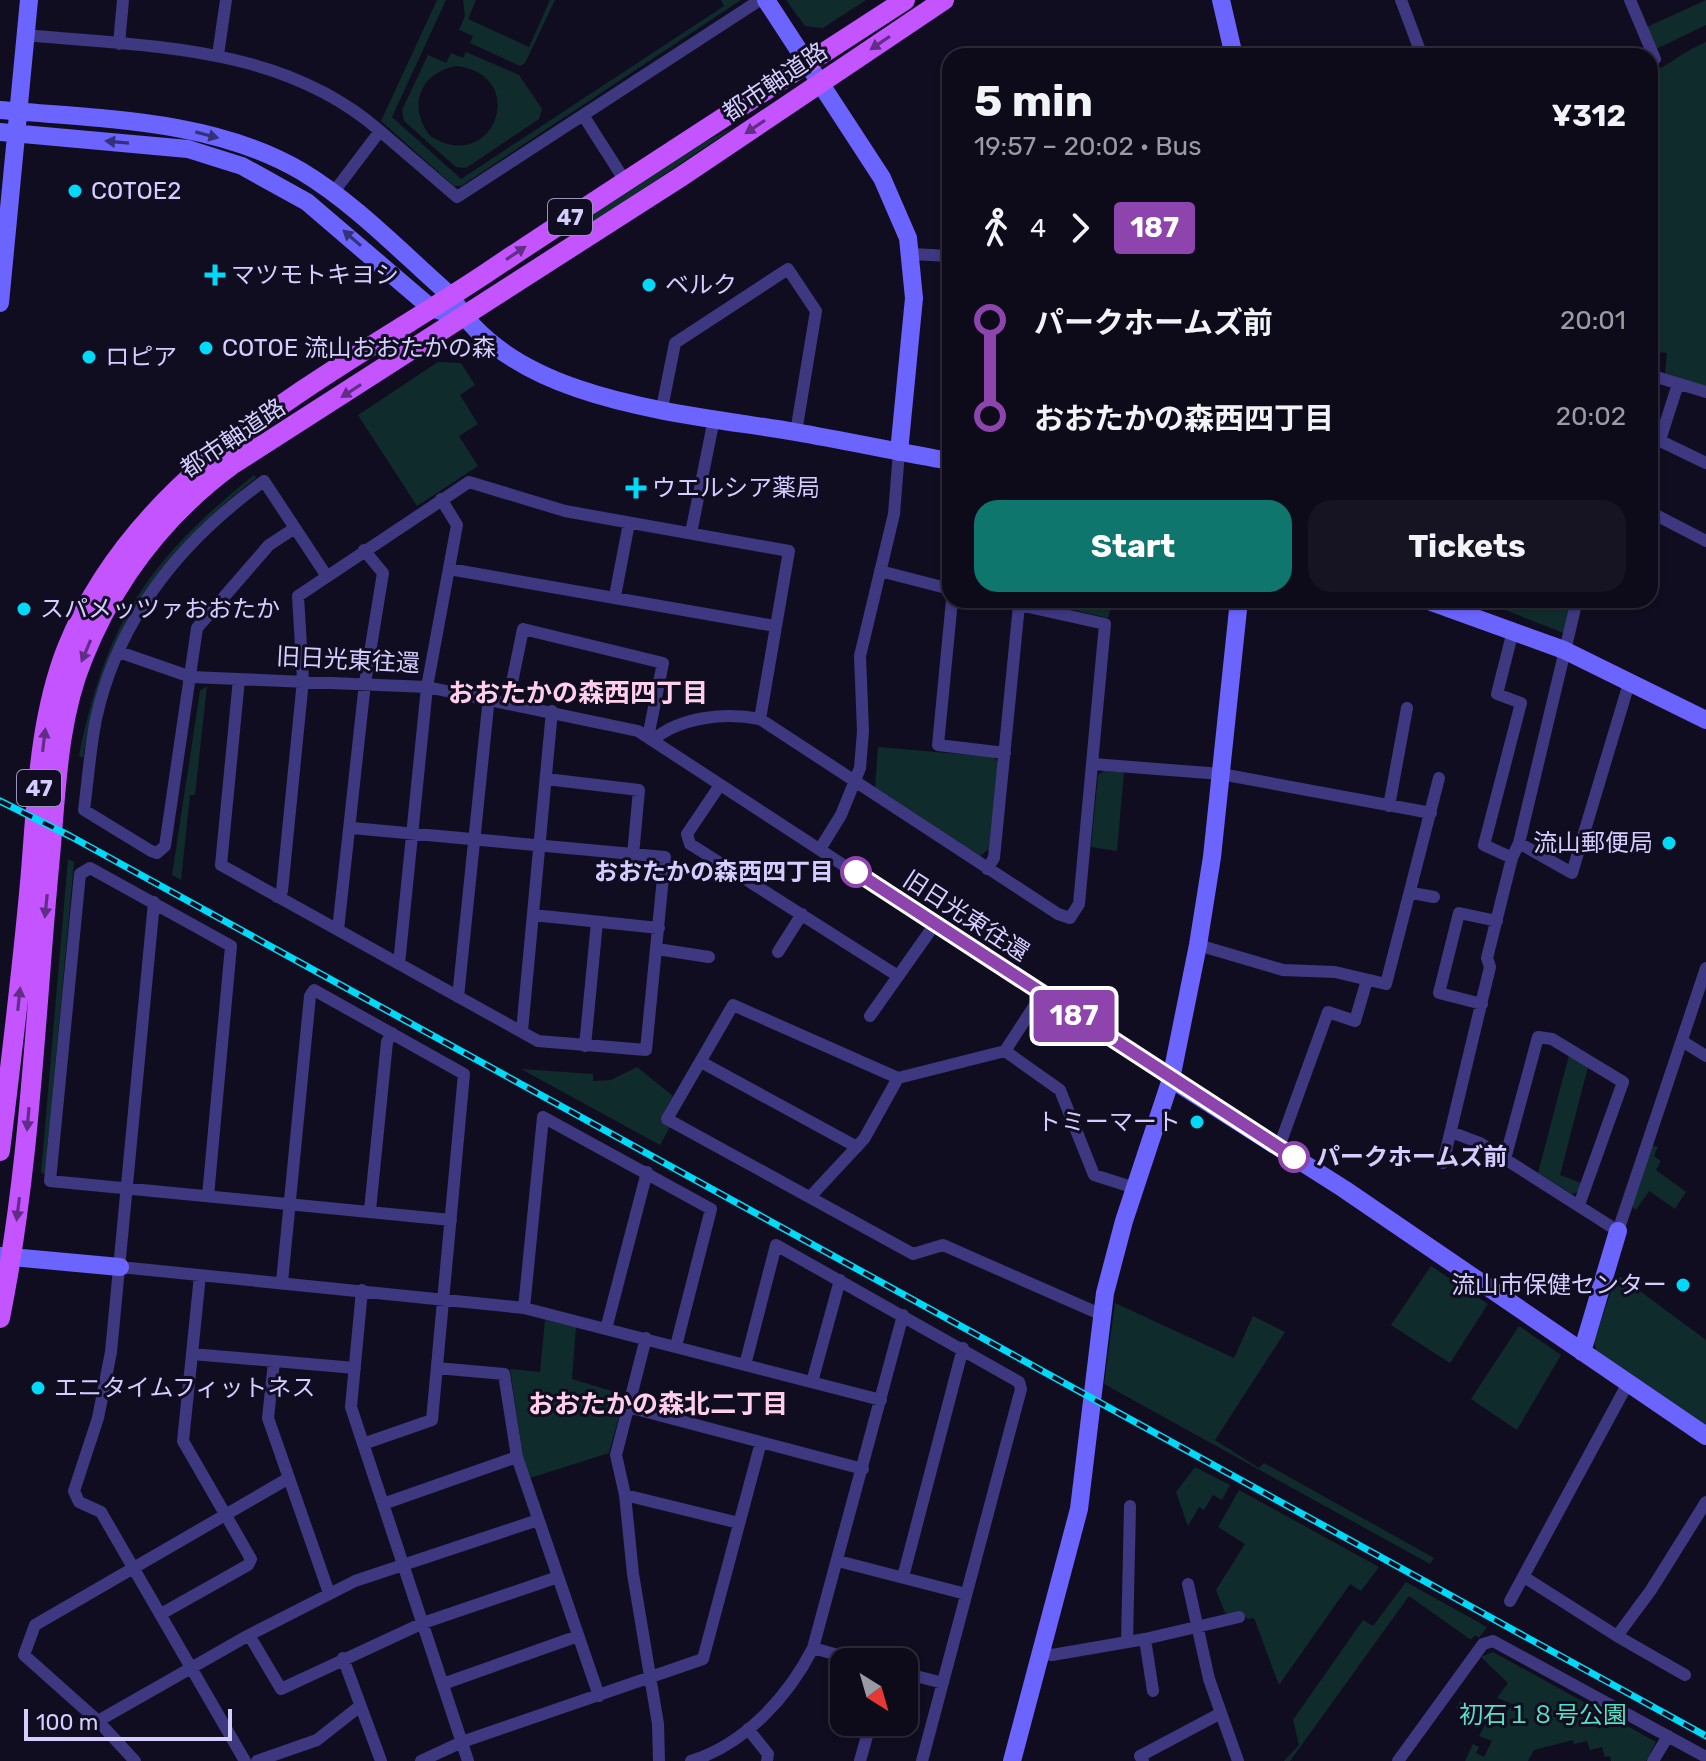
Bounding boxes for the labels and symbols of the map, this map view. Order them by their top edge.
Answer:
one-way arrow [869,35,890,50]
street label: 都市軸道路 [717,37,833,127]
one-way arrow [744,119,765,134]
one-way arrow [194,129,219,141]
one-way arrow [104,135,129,148]
place label: COTOE2 [91,177,181,205]
marker: COTOE2 [66,182,84,200]
road number: 47 [548,199,592,235]
one-way arrow [342,230,362,247]
one-way arrow [505,247,527,261]
place label: マツモトキヨシ [231,261,399,289]
marker: マツモトキヨシ [206,266,224,284]
place label: ベルク [665,271,737,299]
marker: ベルク [640,276,658,294]
place label: COTOE 流山おおたかの森 [222,334,496,362]
marker: COTOE 流山おおたかの森 [197,339,215,357]
place label: ロピア [105,343,177,371]
marker: ロピア [80,348,98,366]
one-way arrow [340,383,361,398]
street label: 都市軸道路 [175,393,291,483]
place label: ウエルシア薬局 [652,474,820,502]
marker: ウエルシア薬局 [627,479,645,497]
place label: スパメッツァおおたか [40,595,280,623]
marker: スパメッツァおおたか [15,600,33,618]
one-way arrow [80,639,93,662]
street label: 旧日光東往還 [275,642,421,678]
district label: おおたかの森西四丁目 [448,678,708,709]
one-way arrow [38,727,51,752]
road number: 47 [17,770,61,806]
place label: 流山郵便局 [1533,829,1653,857]
marker: 流山郵便局 [1660,834,1678,852]
marker: おおたかの森西四丁目 [841,857,871,887]
place label: おおたかの森西四丁目 [594,858,834,886]
street label: 旧日光東往還 [898,865,1034,967]
one-way arrow [39,894,52,919]
one-way arrow [12,986,25,1011]
line badge: 187 [1028,990,1120,1042]
one-way arrow [22,1107,35,1132]
place label: トミーマート [1037,1108,1181,1136]
marker: トミーマート [1188,1113,1206,1131]
marker: パークホームズ前 [1279,1142,1309,1172]
place label: パークホームズ前 [1316,1143,1507,1171]
one-way arrow [11,1196,24,1221]
place label: 流山市保健センター [1451,1271,1667,1299]
marker: 流山市保健センター [1674,1276,1692,1294]
place label: エニタイムフィットネス [54,1374,316,1402]
marker: エニタイムフィットネス [29,1379,47,1397]
district label: おおたかの森北二丁目 [528,1389,788,1420]
north arrow [830,1648,918,1736]
park label: 初石１８号公園 [1459,1701,1627,1729]
scale bar [24,1705,232,1741]

